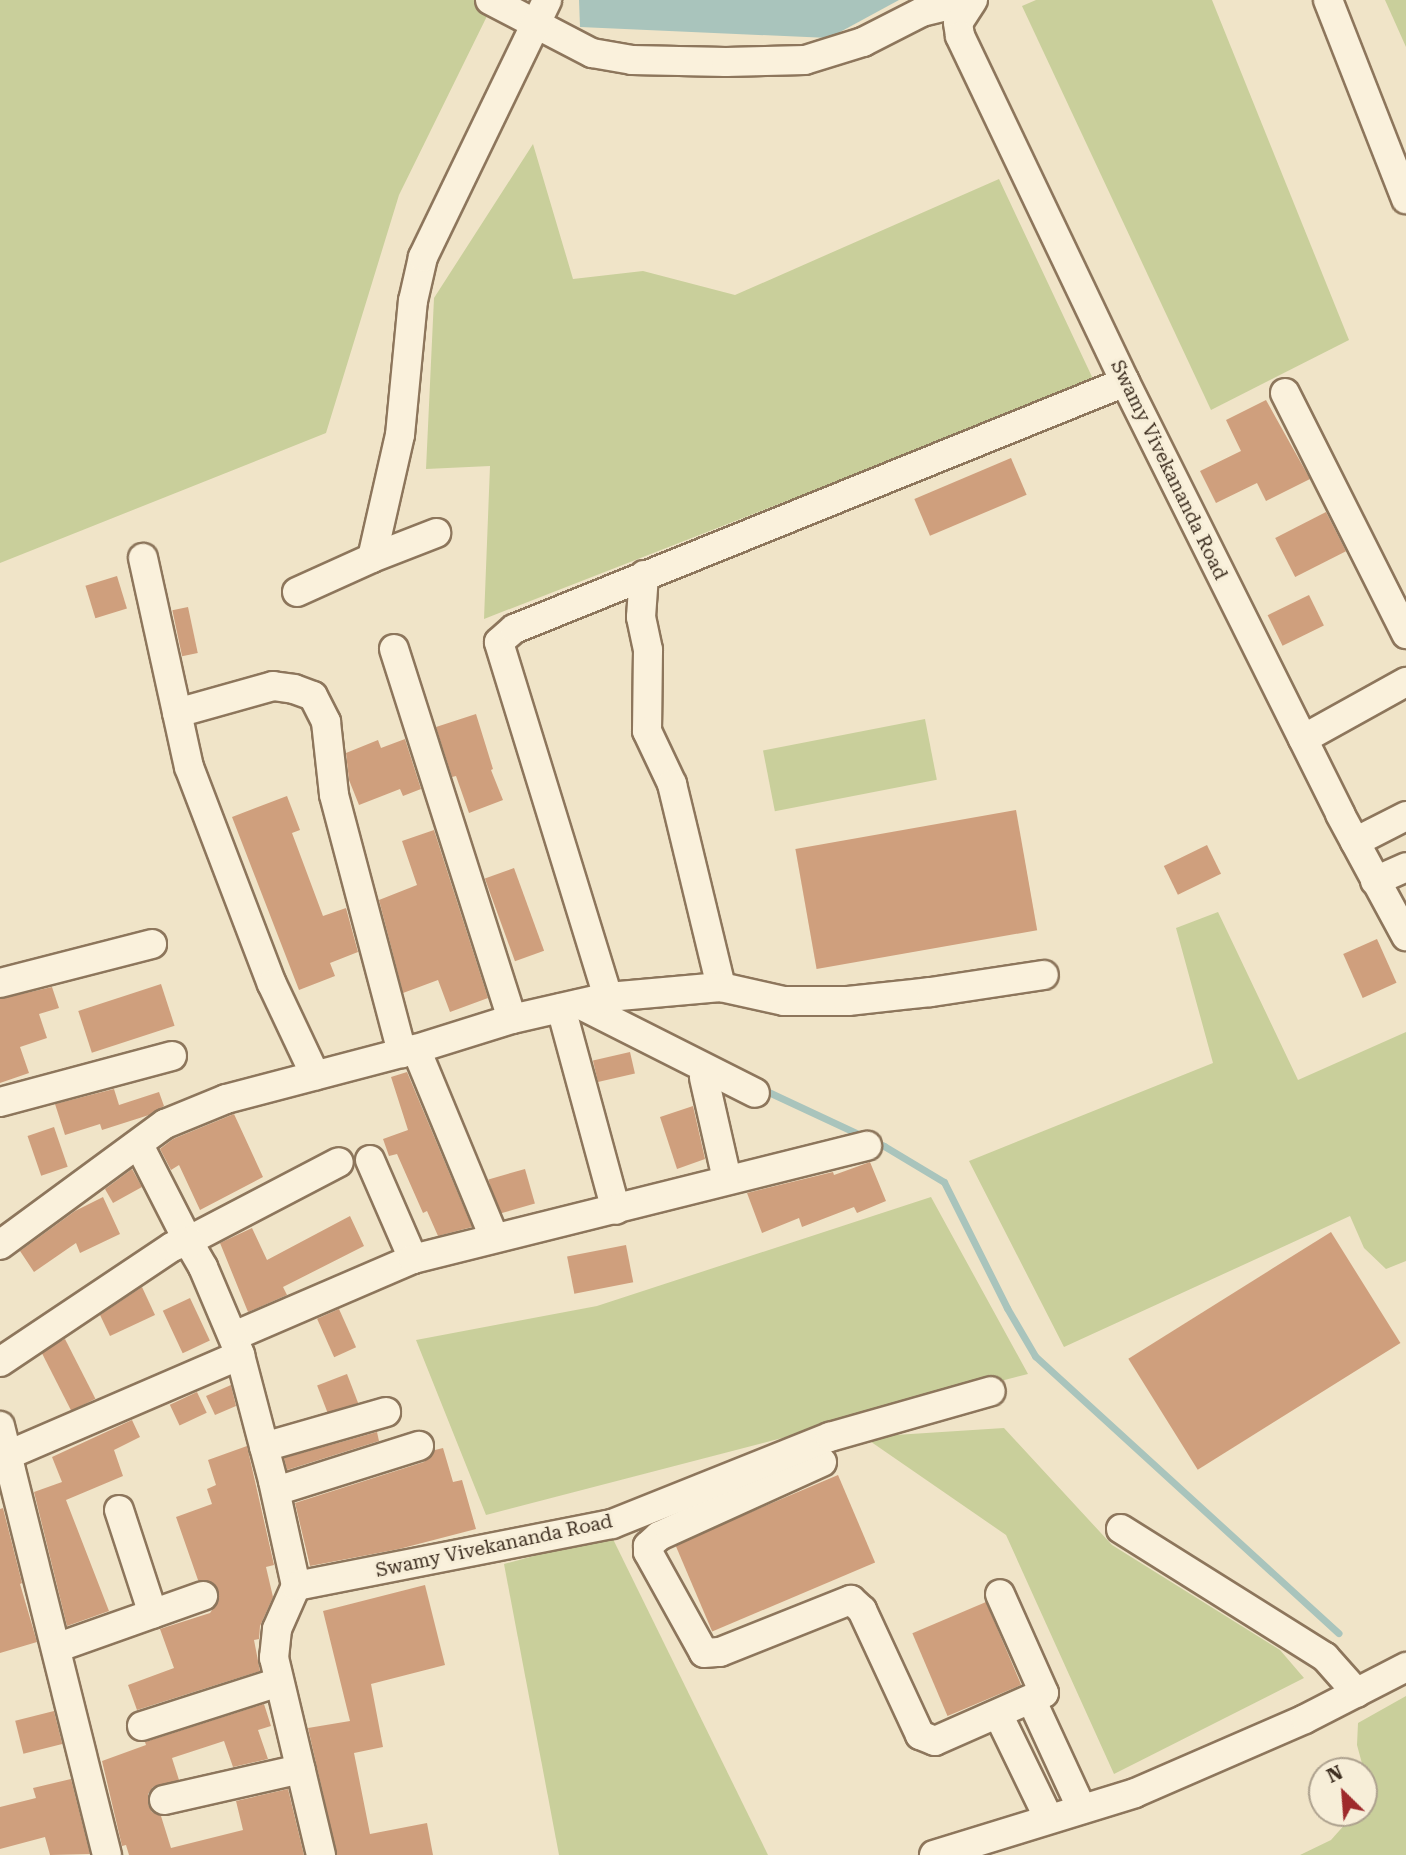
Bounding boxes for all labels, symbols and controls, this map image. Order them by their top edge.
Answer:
street label: Swamy Vivekananda Road [1106,357,1232,583]
street label: Swamy Vivekananda Road [374,1510,614,1582]
north arrow [1308,1757,1378,1827]
text: N [1323,1761,1346,1788]

